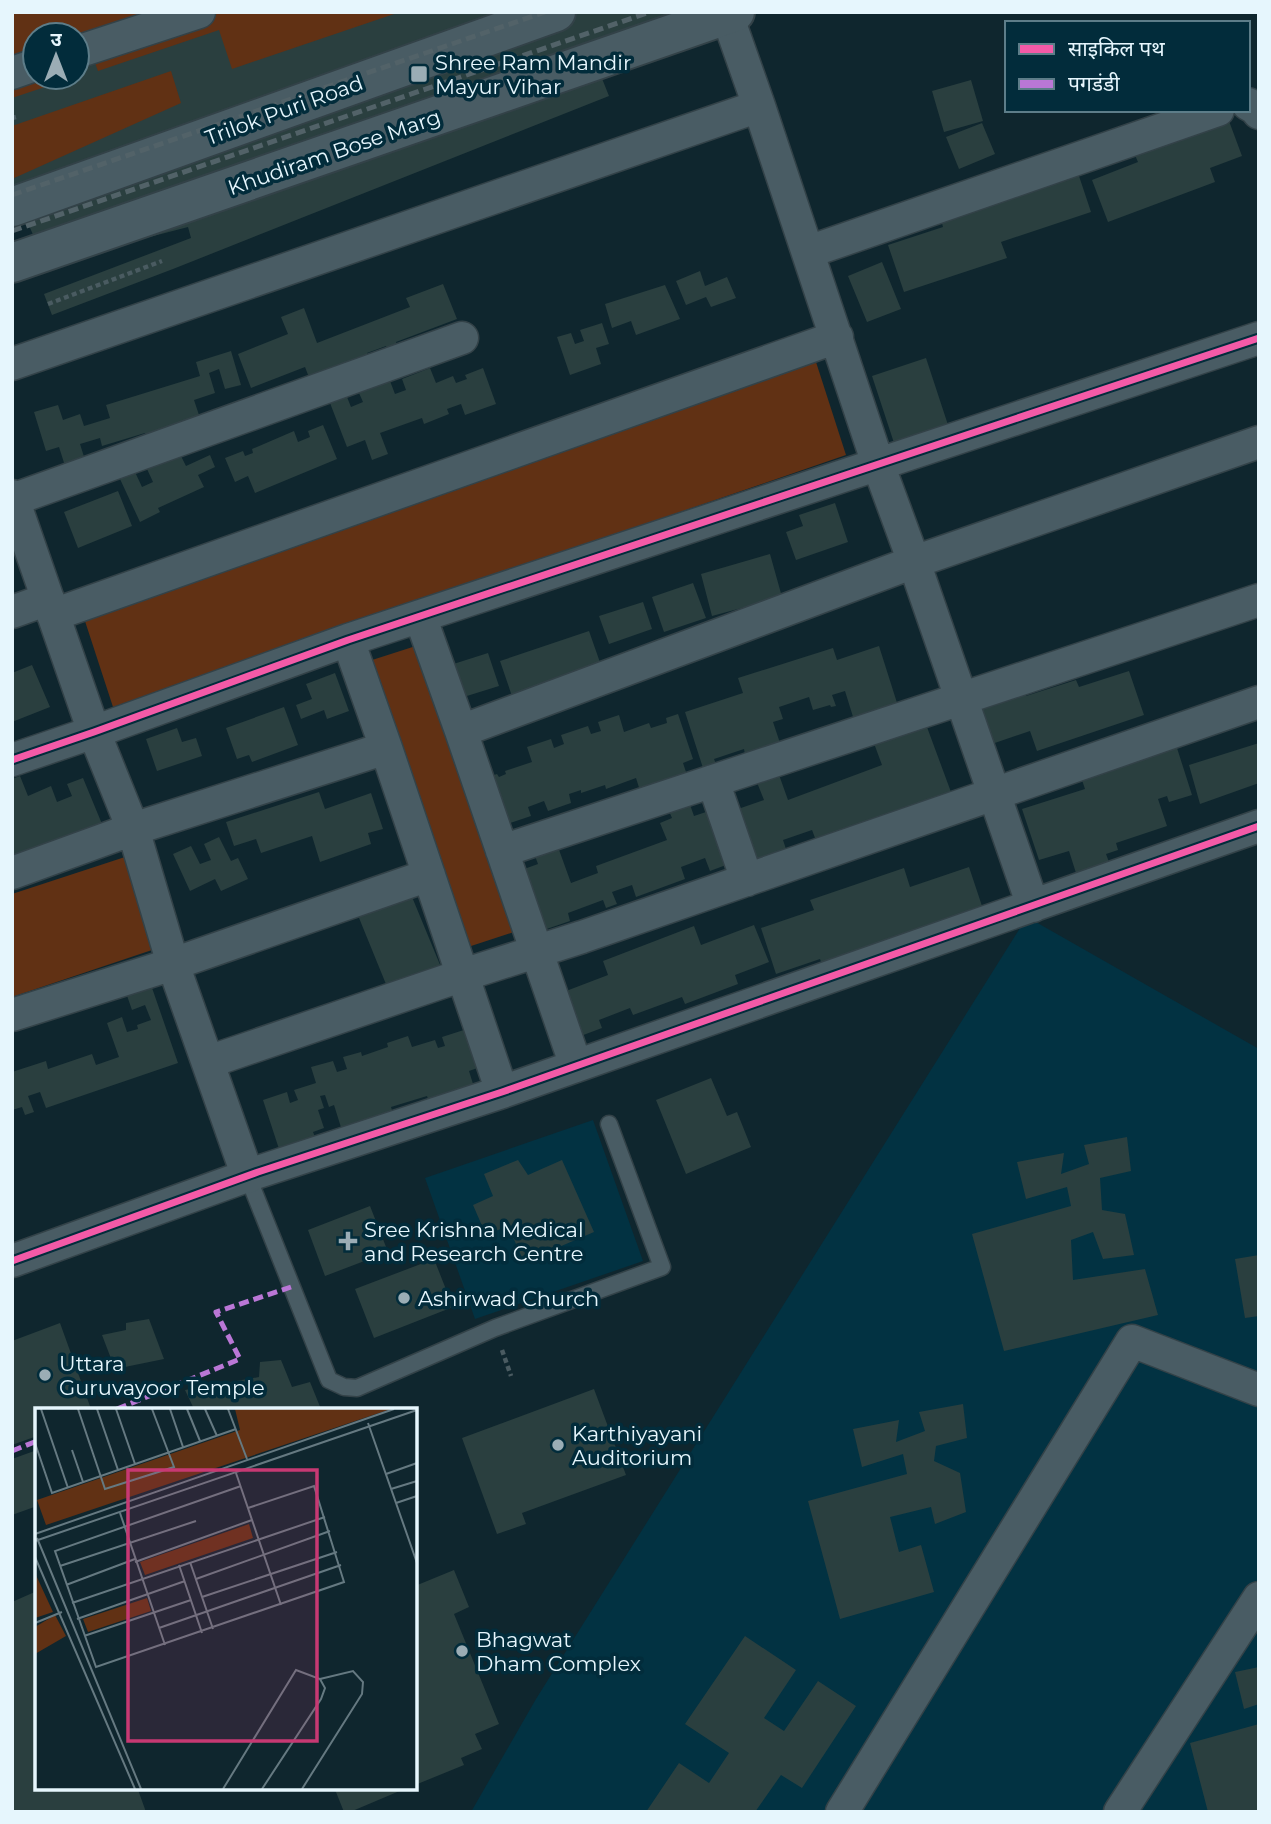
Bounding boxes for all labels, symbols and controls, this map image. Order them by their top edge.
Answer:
north arrow [21,21,91,91]
legend [1005,21,1250,112]
text: उ [50,28,62,51]
text: साइकिल पथ [1068,36,1165,61]
place label: Shree Ram Mandir Mayur Vihar [435,50,631,99]
marker: Shree Ram Mandir Mayur Vihar [409,64,429,84]
street label: Trilok Puri Road [202,70,366,150]
text: पगडंडी [1068,71,1120,96]
street label: Khudiram Bose Marg [224,104,444,200]
place label: Sree Krishna Medical and Research Centre [364,1217,584,1266]
marker: Sree Krishna Medical and Research Centre [338,1231,358,1251]
place label: Ashirwad Church [418,1286,599,1311]
marker: Ashirwad Church [396,1290,412,1306]
place label: Uttara Guruvayoor Temple [59,1351,265,1400]
marker: Uttara Guruvayoor Temple [37,1367,53,1383]
inset map [35,1408,416,1789]
place label: Karthiyayani Auditorium [572,1421,702,1470]
marker: Karthiyayani Auditorium [550,1437,566,1453]
place label: Bhagwat Dham Complex [476,1627,641,1676]
marker: Bhagwat Dham Complex [454,1643,470,1659]

